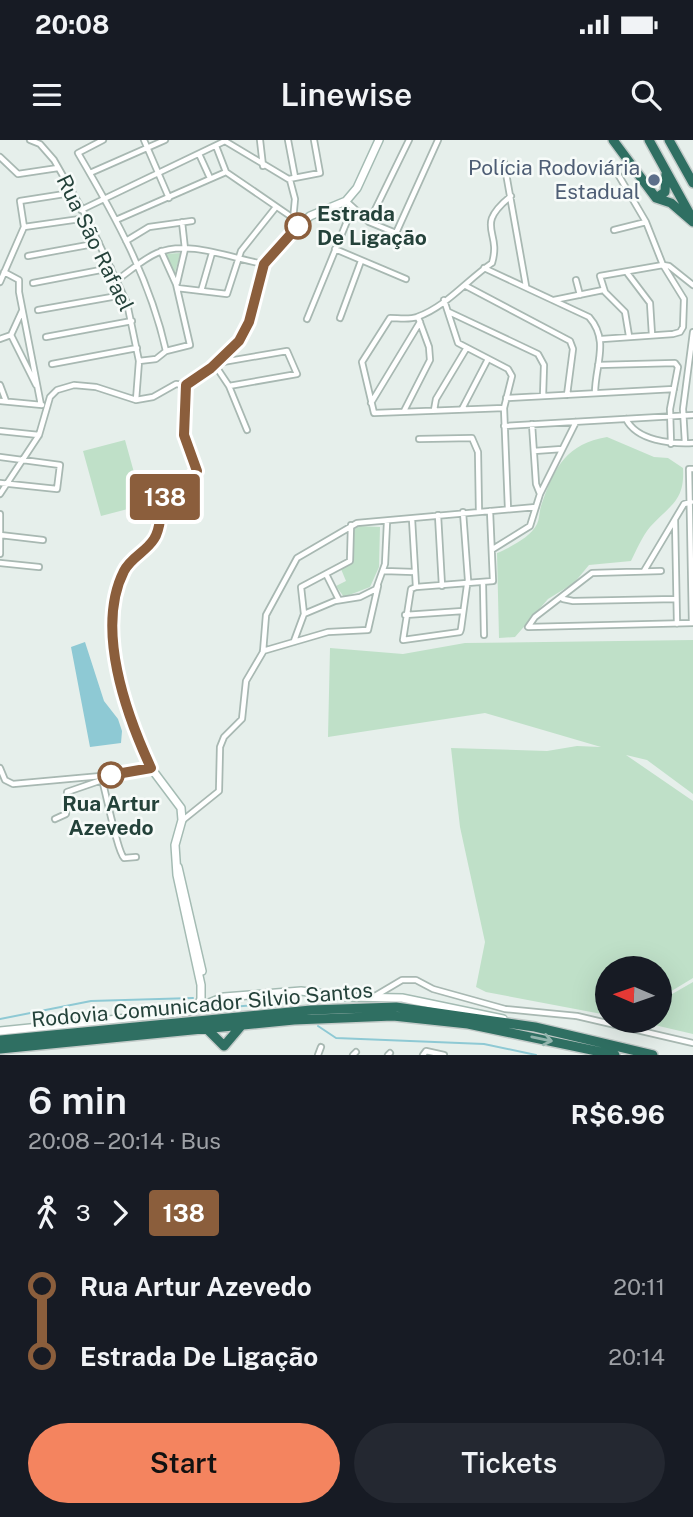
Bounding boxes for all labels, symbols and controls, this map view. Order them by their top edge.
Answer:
text: 20:08 [35,9,109,40]
icon: menu [28,76,66,114]
text: Linewise [281,76,412,113]
icon: search [627,76,665,114]
place label: Polícia Rodoviária Estadual [468,155,640,204]
street label: Rua São Rafael [52,170,139,315]
marker: Polícia Rodoviária Estadual [646,172,662,188]
place label: Estrada De Ligação [317,201,427,250]
marker: Estrada De Ligação [285,213,311,239]
line badge: 138 [125,474,205,520]
text: 138 [144,483,186,511]
marker: Rua Artur Azevedo [98,762,124,788]
place label: Rua Artur Azevedo [62,791,160,840]
north arrow [595,956,672,1032]
map controls [595,956,672,1033]
street label: Rodovia Comunicador Silvio Santos [30,977,374,1032]
one-way arrow [530,1033,553,1047]
text: 6 min [28,1078,127,1123]
text: R$6.96 [571,1099,665,1130]
text: 20:08 – 20:14 · Bus [28,1127,221,1154]
icon: walk [28,1194,66,1232]
icon: forward [101,1194,139,1232]
text: 3 [76,1199,91,1226]
text: 138 [163,1199,205,1227]
text: Rua Artur Azevedo [80,1271,312,1302]
text: 20:11 [613,1273,665,1300]
text: Estrada De Ligação [80,1341,318,1372]
text: 20:14 [608,1343,665,1370]
button: Start [28,1423,340,1503]
button: Tickets [354,1423,665,1503]

